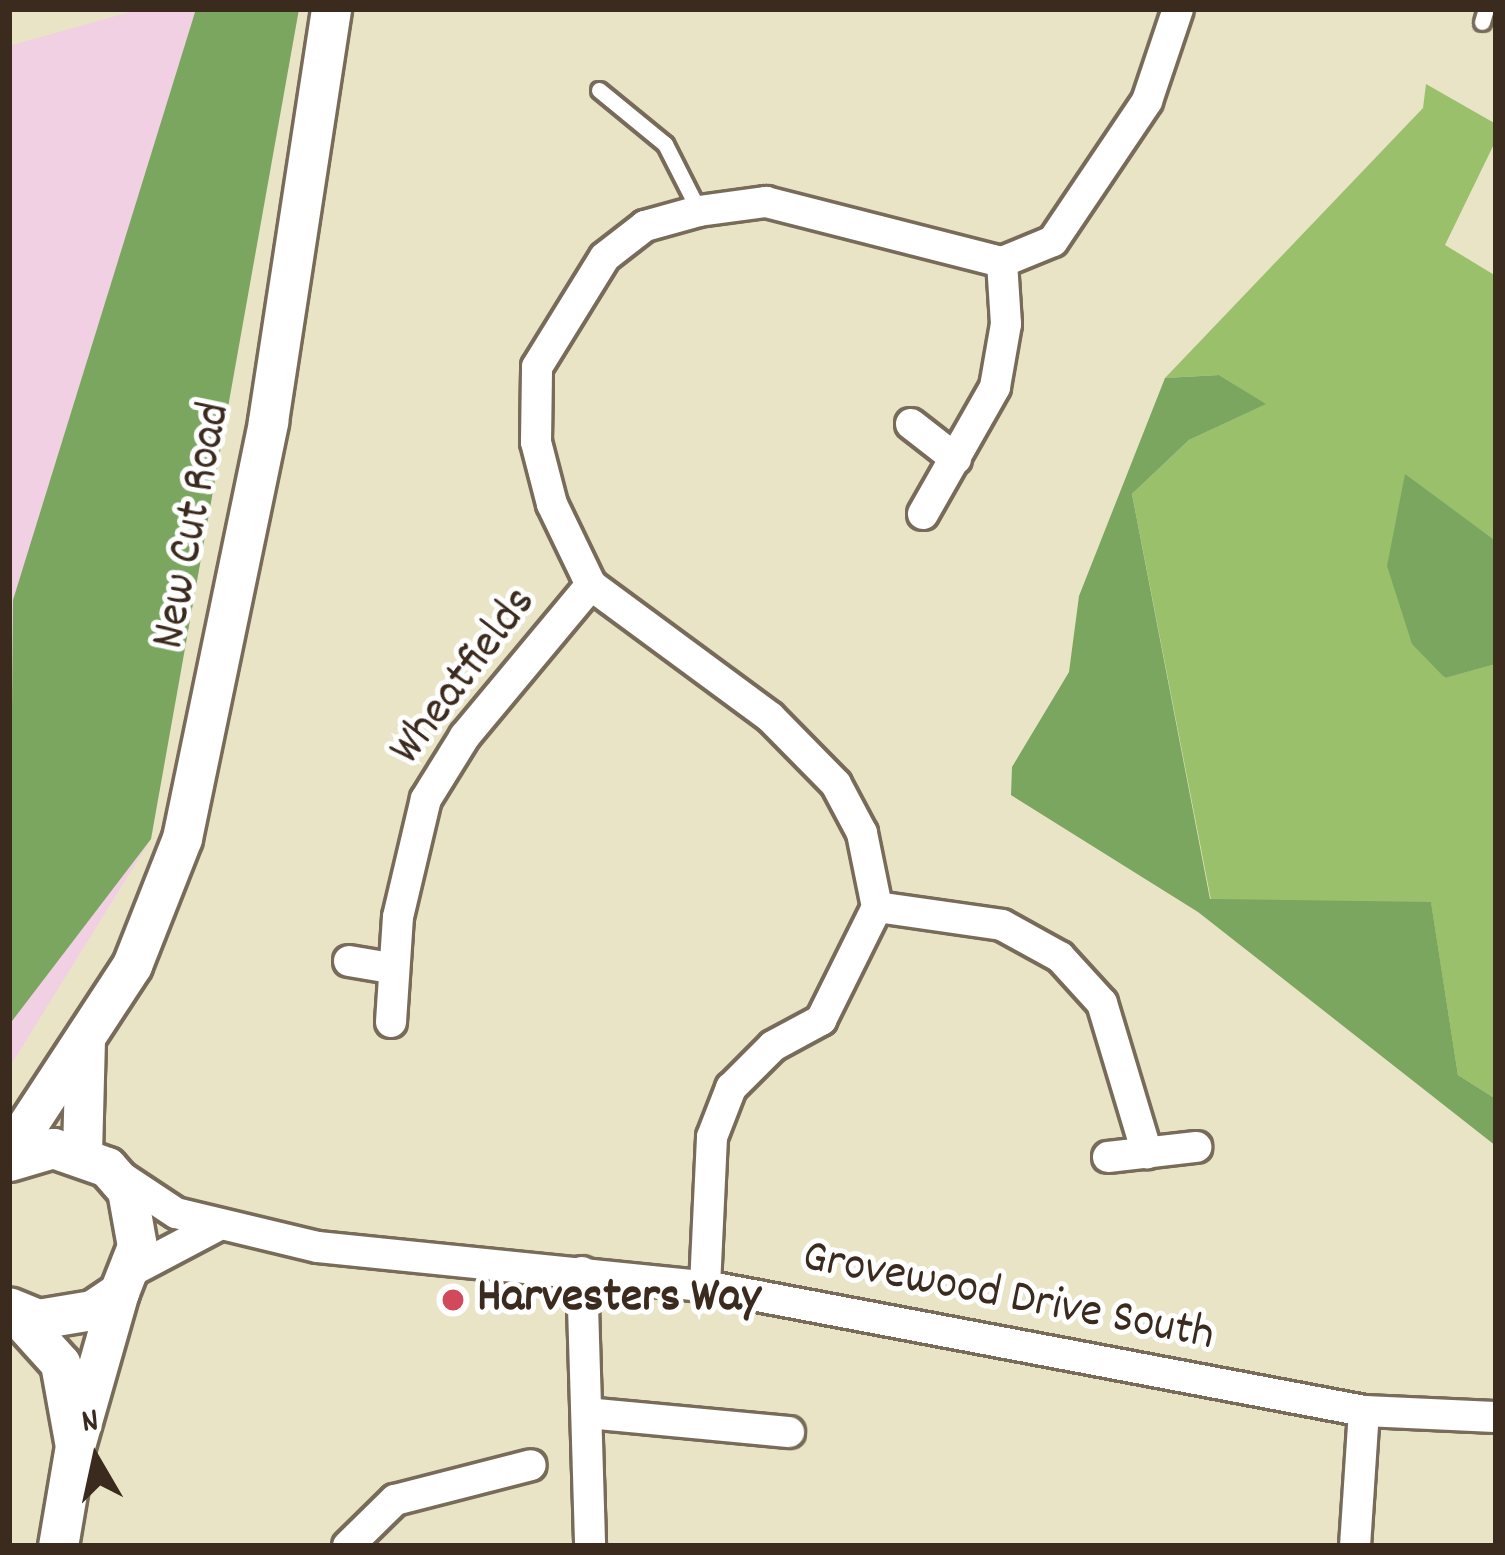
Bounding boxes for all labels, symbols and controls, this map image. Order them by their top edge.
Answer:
street label: New Cut Road [142,398,246,654]
street label: Wheatfields [379,576,551,778]
street label: Grovewood Drive South [797,1230,1219,1366]
place label: Harvesters Way [477,1271,761,1329]
marker: Harvesters Way [440,1287,466,1313]
text: N [79,1398,102,1447]
north arrow [36,1399,156,1519]

